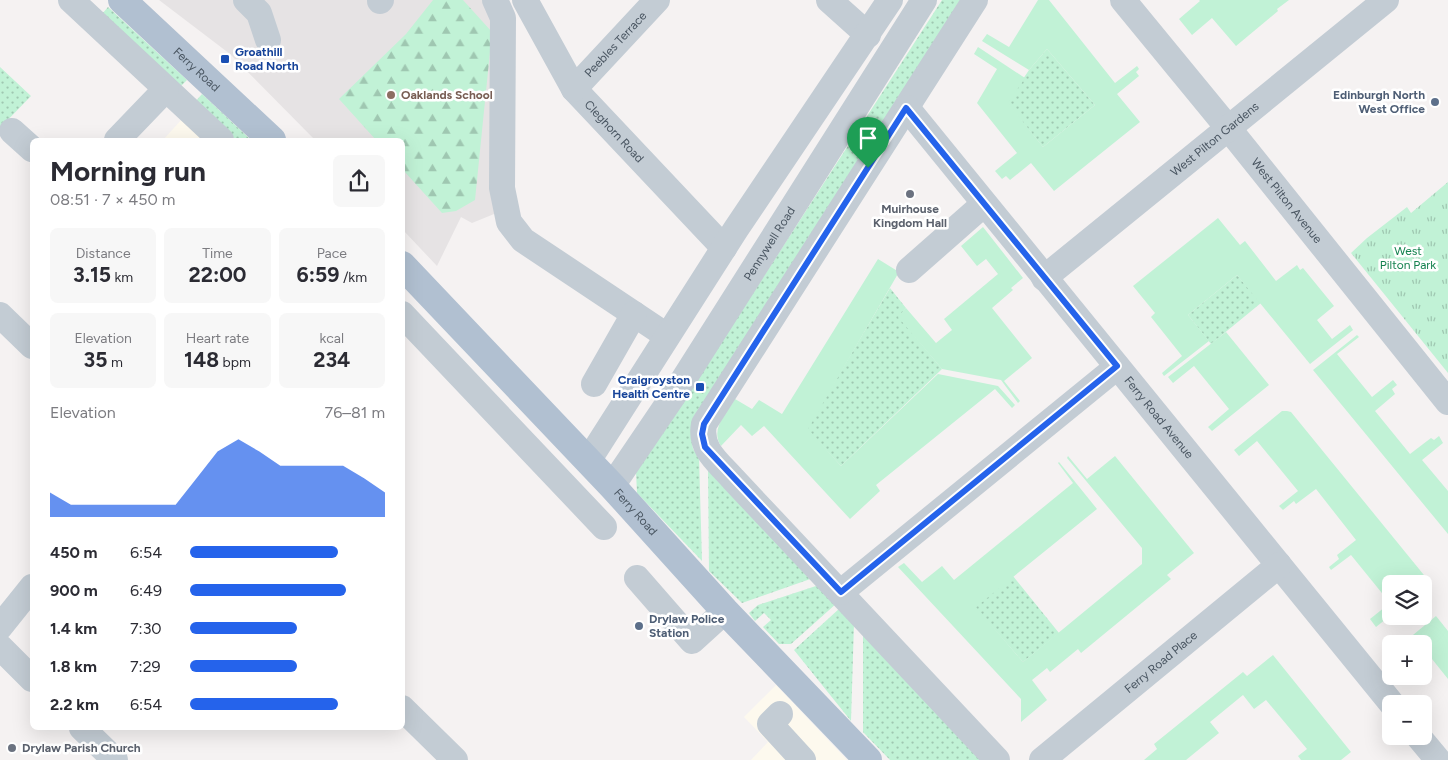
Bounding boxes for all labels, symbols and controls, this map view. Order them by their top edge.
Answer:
street label: Peebles Terrace [582,8,650,80]
street label: Ferry Road [171,45,223,95]
place label: Groathill Road North [235,45,299,73]
marker: Groathill Road North [219,53,231,65]
place label: Oaklands School [401,88,493,102]
place label: Edinburgh North West Office [1333,88,1425,116]
marker: Oaklands School [385,89,397,101]
marker: Edinburgh North West Office [1429,96,1441,108]
street label: Cleghorn Road [582,98,647,165]
street label: West Pilton Gardens [1168,99,1262,179]
pin [847,117,889,168]
icon: arrive [854,124,882,152]
text: Morning run [50,154,206,188]
button: share [333,155,385,207]
street label: West Pilton Avenue [1248,156,1325,246]
marker: Muirhouse Kingdom Hall [904,188,916,200]
text: 08:51 · 7 × 450 m [50,190,175,209]
place label: Muirhouse Kingdom Hall [873,202,947,230]
street label: Pennywell Road [741,204,798,283]
park label: West Pilton Park [1380,244,1436,272]
text: Distance [76,245,131,262]
text: Time [202,245,233,262]
text: Pace [317,245,347,262]
text: 3.15 [73,262,111,287]
text: 22:00 [189,262,246,287]
text: 6:59 [297,262,339,287]
text: km [111,269,133,286]
text: /km [339,269,367,286]
text: Elevation [74,330,132,347]
text: Heart rate [186,330,249,347]
text: kcal [320,330,344,347]
text: 35 [84,347,107,372]
text: 148 [184,347,219,372]
text: 234 [313,347,350,372]
text: m [107,354,123,371]
text: bpm [219,354,251,371]
place label: Craigroyston Health Centre [612,373,690,401]
street label: Ferry Road Avenue [1121,374,1197,462]
marker: Craigroyston Health Centre [694,381,706,393]
text: Elevation [50,403,116,422]
text: 76–81 m [325,403,385,422]
street label: Ferry Road [611,486,660,538]
text: 450 m [50,543,98,562]
text: 6:54 [130,543,162,562]
map controls [1382,575,1432,745]
button: layers [1382,575,1432,625]
text: 900 m [50,581,98,600]
text: 6:49 [130,581,162,600]
place label: Drylaw Police Station [649,612,725,640]
text: 1.4 km [50,619,97,638]
text: 7:30 [130,619,162,638]
marker: Drylaw Police Station [633,620,645,632]
street label: Ferry Road Place [1122,628,1200,696]
button: + [1382,635,1432,685]
text: 1.8 km [50,657,97,676]
text: 7:29 [130,657,161,676]
text: 2.2 km [50,695,99,714]
text: 6:54 [130,695,162,714]
button: − [1382,695,1432,745]
place label: Drylaw Parish Church [22,741,141,755]
marker: Drylaw Parish Church [6,742,18,754]

